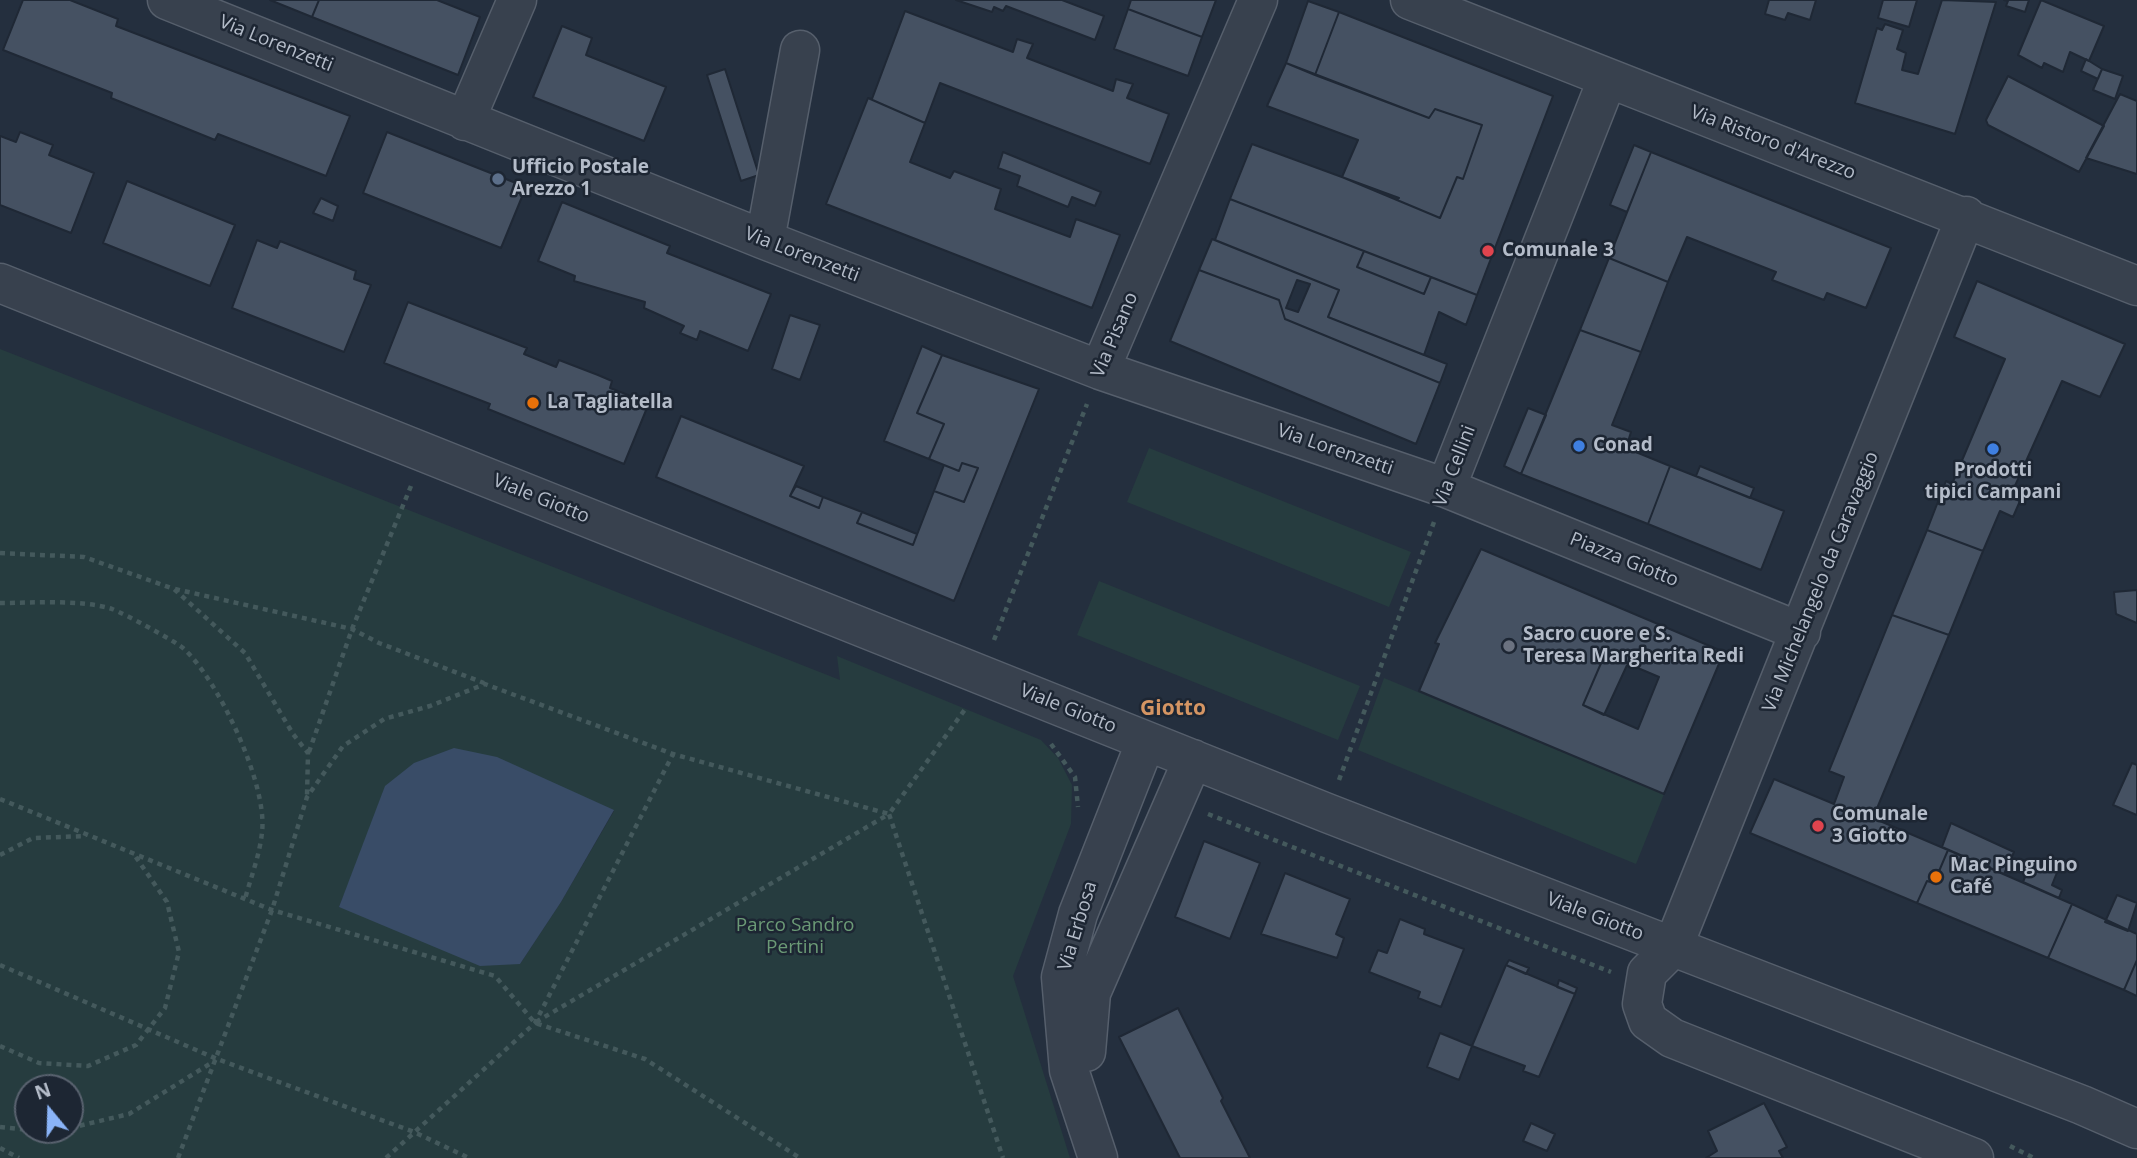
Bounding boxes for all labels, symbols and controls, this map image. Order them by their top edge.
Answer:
street label: Via Lorenzetti [216,11,336,77]
street label: Via Ristoro d'Arezzo [1687,101,1859,185]
place label: Ufficio Postale Arezzo 1 [512,157,649,201]
marker: Ufficio Postale Arezzo 1 [490,171,506,187]
street label: Via Lorenzetti [741,223,863,287]
place label: Comunale 3 [1502,240,1614,262]
marker: Comunale 3 [1480,243,1496,259]
street label: Via Pisano [1087,289,1143,381]
place label: La Tagliatella [547,392,673,414]
marker: La Tagliatella [525,395,541,411]
street label: Via Lorenzetti [1274,420,1396,480]
street label: Via Cellini [1429,422,1481,510]
place label: Conad [1593,435,1653,457]
marker: Conad [1571,438,1587,454]
marker: Prodotti tipici Campani [1985,441,2001,457]
street label: Via Michelangelo da Caravaggio [1758,448,1884,716]
place label: Prodotti tipici Campani [1925,460,2061,504]
street label: Viale Giotto [489,469,593,529]
street label: Piazza Giotto [1566,528,1682,592]
place label: Sacro cuore e S. Teresa Margherita Redi [1523,624,1744,668]
marker: Sacro cuore e S. Teresa Margherita Redi [1501,638,1517,654]
street label: Viale Giotto [1016,679,1120,739]
district label: Giotto [1140,696,1206,722]
place label: Comunale 3 Giotto [1832,804,1928,848]
marker: Comunale 3 Giotto [1810,818,1826,834]
place label: Mac Pinguino Café [1950,855,2078,899]
marker: Mac Pinguino Café [1928,869,1944,885]
street label: Via Erbosa [1054,878,1102,974]
street label: Viale Giotto [1543,888,1647,946]
park label: Parco Sandro Pertini [736,915,854,959]
north arrow [14,1074,84,1144]
text: N [31,1076,54,1106]

